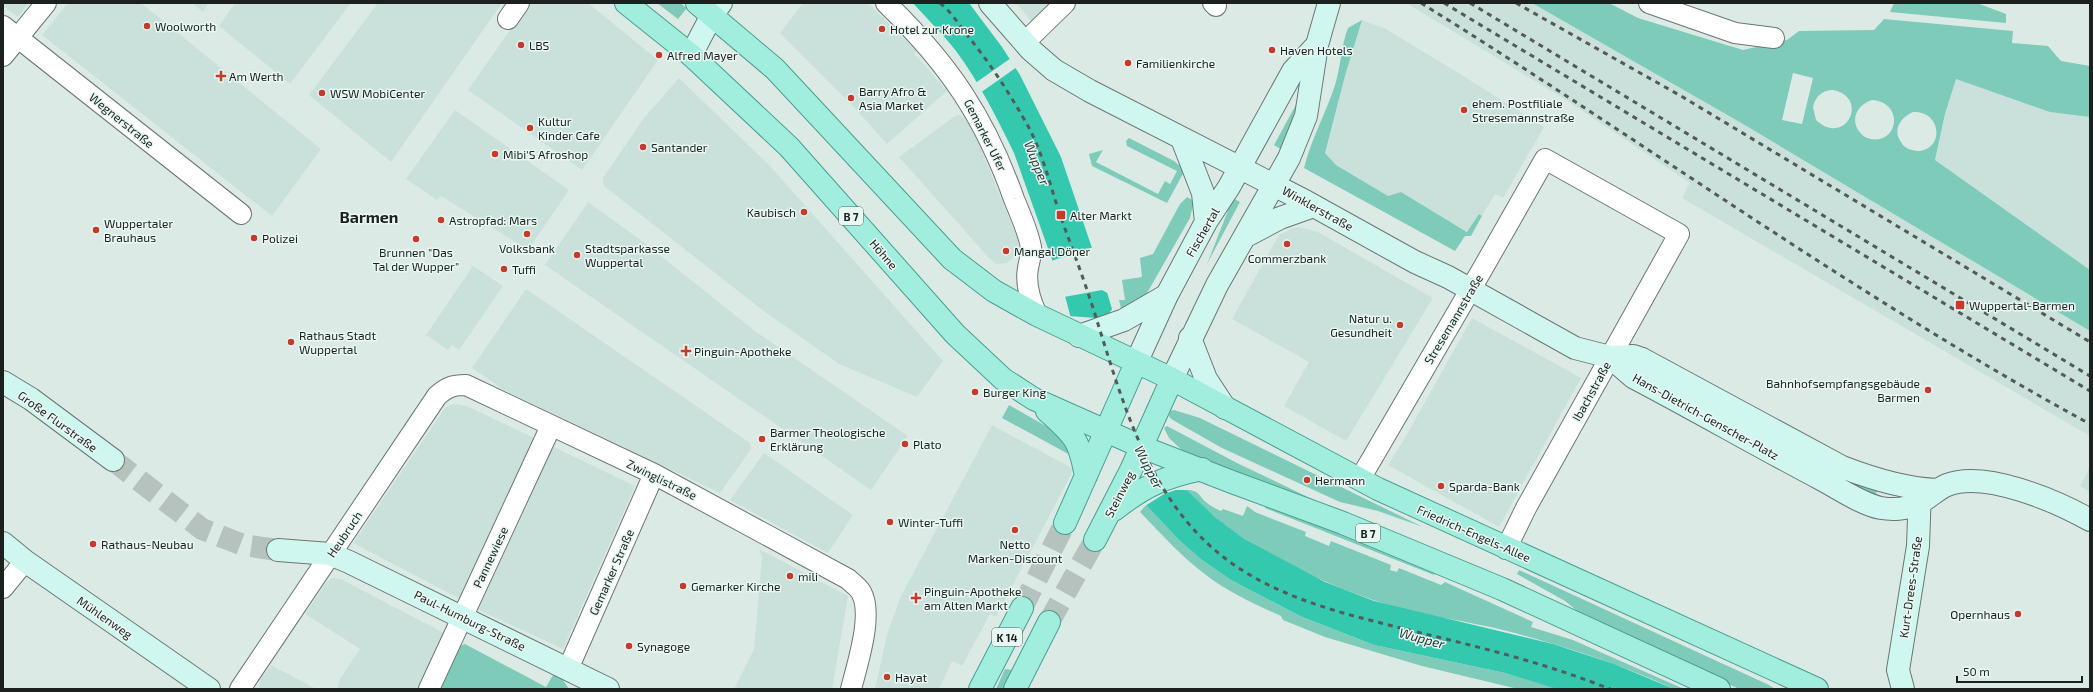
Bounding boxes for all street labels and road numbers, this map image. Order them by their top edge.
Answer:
street label: Wegnerstraße [87,90,157,150]
street label: Gemarker Ufer [962,97,1010,174]
street label: Winklerstraße [1280,183,1356,233]
street label: Fischertal [1182,205,1222,259]
road number: B 7 [839,207,863,225]
street label: Höhne [867,236,901,272]
street label: Stresemannstraße [1421,271,1485,367]
street label: Ibachstraße [1569,359,1613,423]
street label: Hans-Dietrich-Genscher-Platz [1630,370,1782,462]
street label: Große Flurstraße [16,388,100,454]
street label: Zwinglistraße [625,456,699,502]
street label: Steinweg [1101,468,1137,520]
street label: Friedrich-Engels-Allee [1415,502,1533,564]
street label: Heubruch [323,508,365,560]
street label: Pannewiese [470,524,510,590]
road number: B 7 [1356,524,1380,542]
street label: Gemarker Straße [586,527,636,617]
street label: Kurt-Drees-Straße [1896,535,1924,639]
street label: Paul-Humburg-Straße [412,587,528,653]
street label: Mühlenweg [75,593,136,641]
road number: K 14 [992,628,1022,646]

